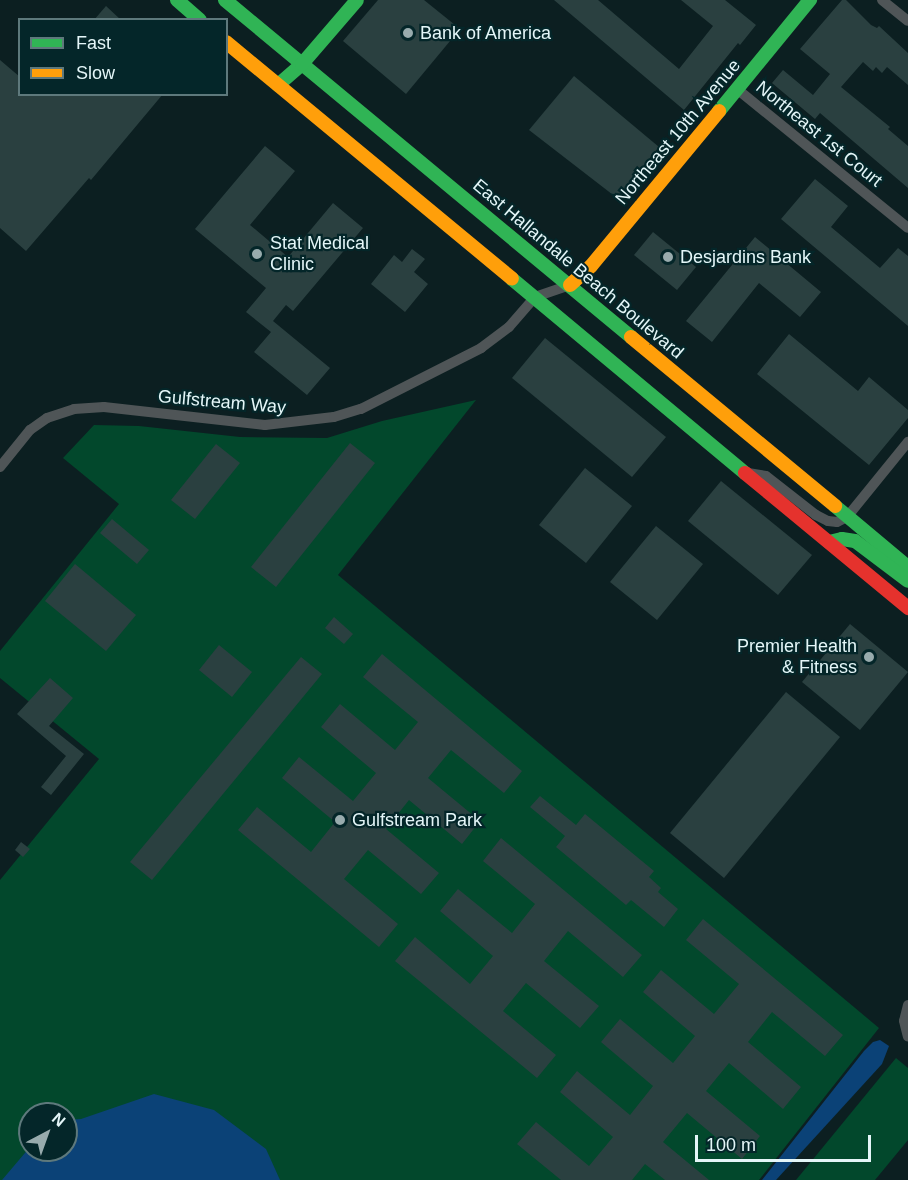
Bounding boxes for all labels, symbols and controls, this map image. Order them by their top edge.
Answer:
legend [18,18,228,96]
place label: Bank of America [420,22,552,44]
marker: Bank of America [401,26,415,40]
text: Fast [76,33,111,53]
street label: Northeast 10th Avenue [611,55,745,209]
text: Slow [76,63,115,83]
street label: Northeast 1st Court [752,76,886,192]
street label: East Hallandale Beach Boulevard [468,175,688,363]
place label: Stat Medical Clinic [270,233,369,276]
marker: Stat Medical Clinic [248,245,266,263]
place label: Desjardins Bank [680,246,811,268]
marker: Desjardins Bank [661,250,675,264]
street label: Gulfstream Way [157,386,287,418]
place label: Premier Health & Fitness [737,636,857,678]
marker: Premier Health & Fitness [862,650,876,664]
place label: Gulfstream Park [352,809,482,831]
marker: Gulfstream Park [333,813,347,827]
north arrow [18,1102,78,1162]
text: N [49,1109,69,1130]
scale bar [698,1123,874,1161]
text: 100 m [706,1135,756,1155]

